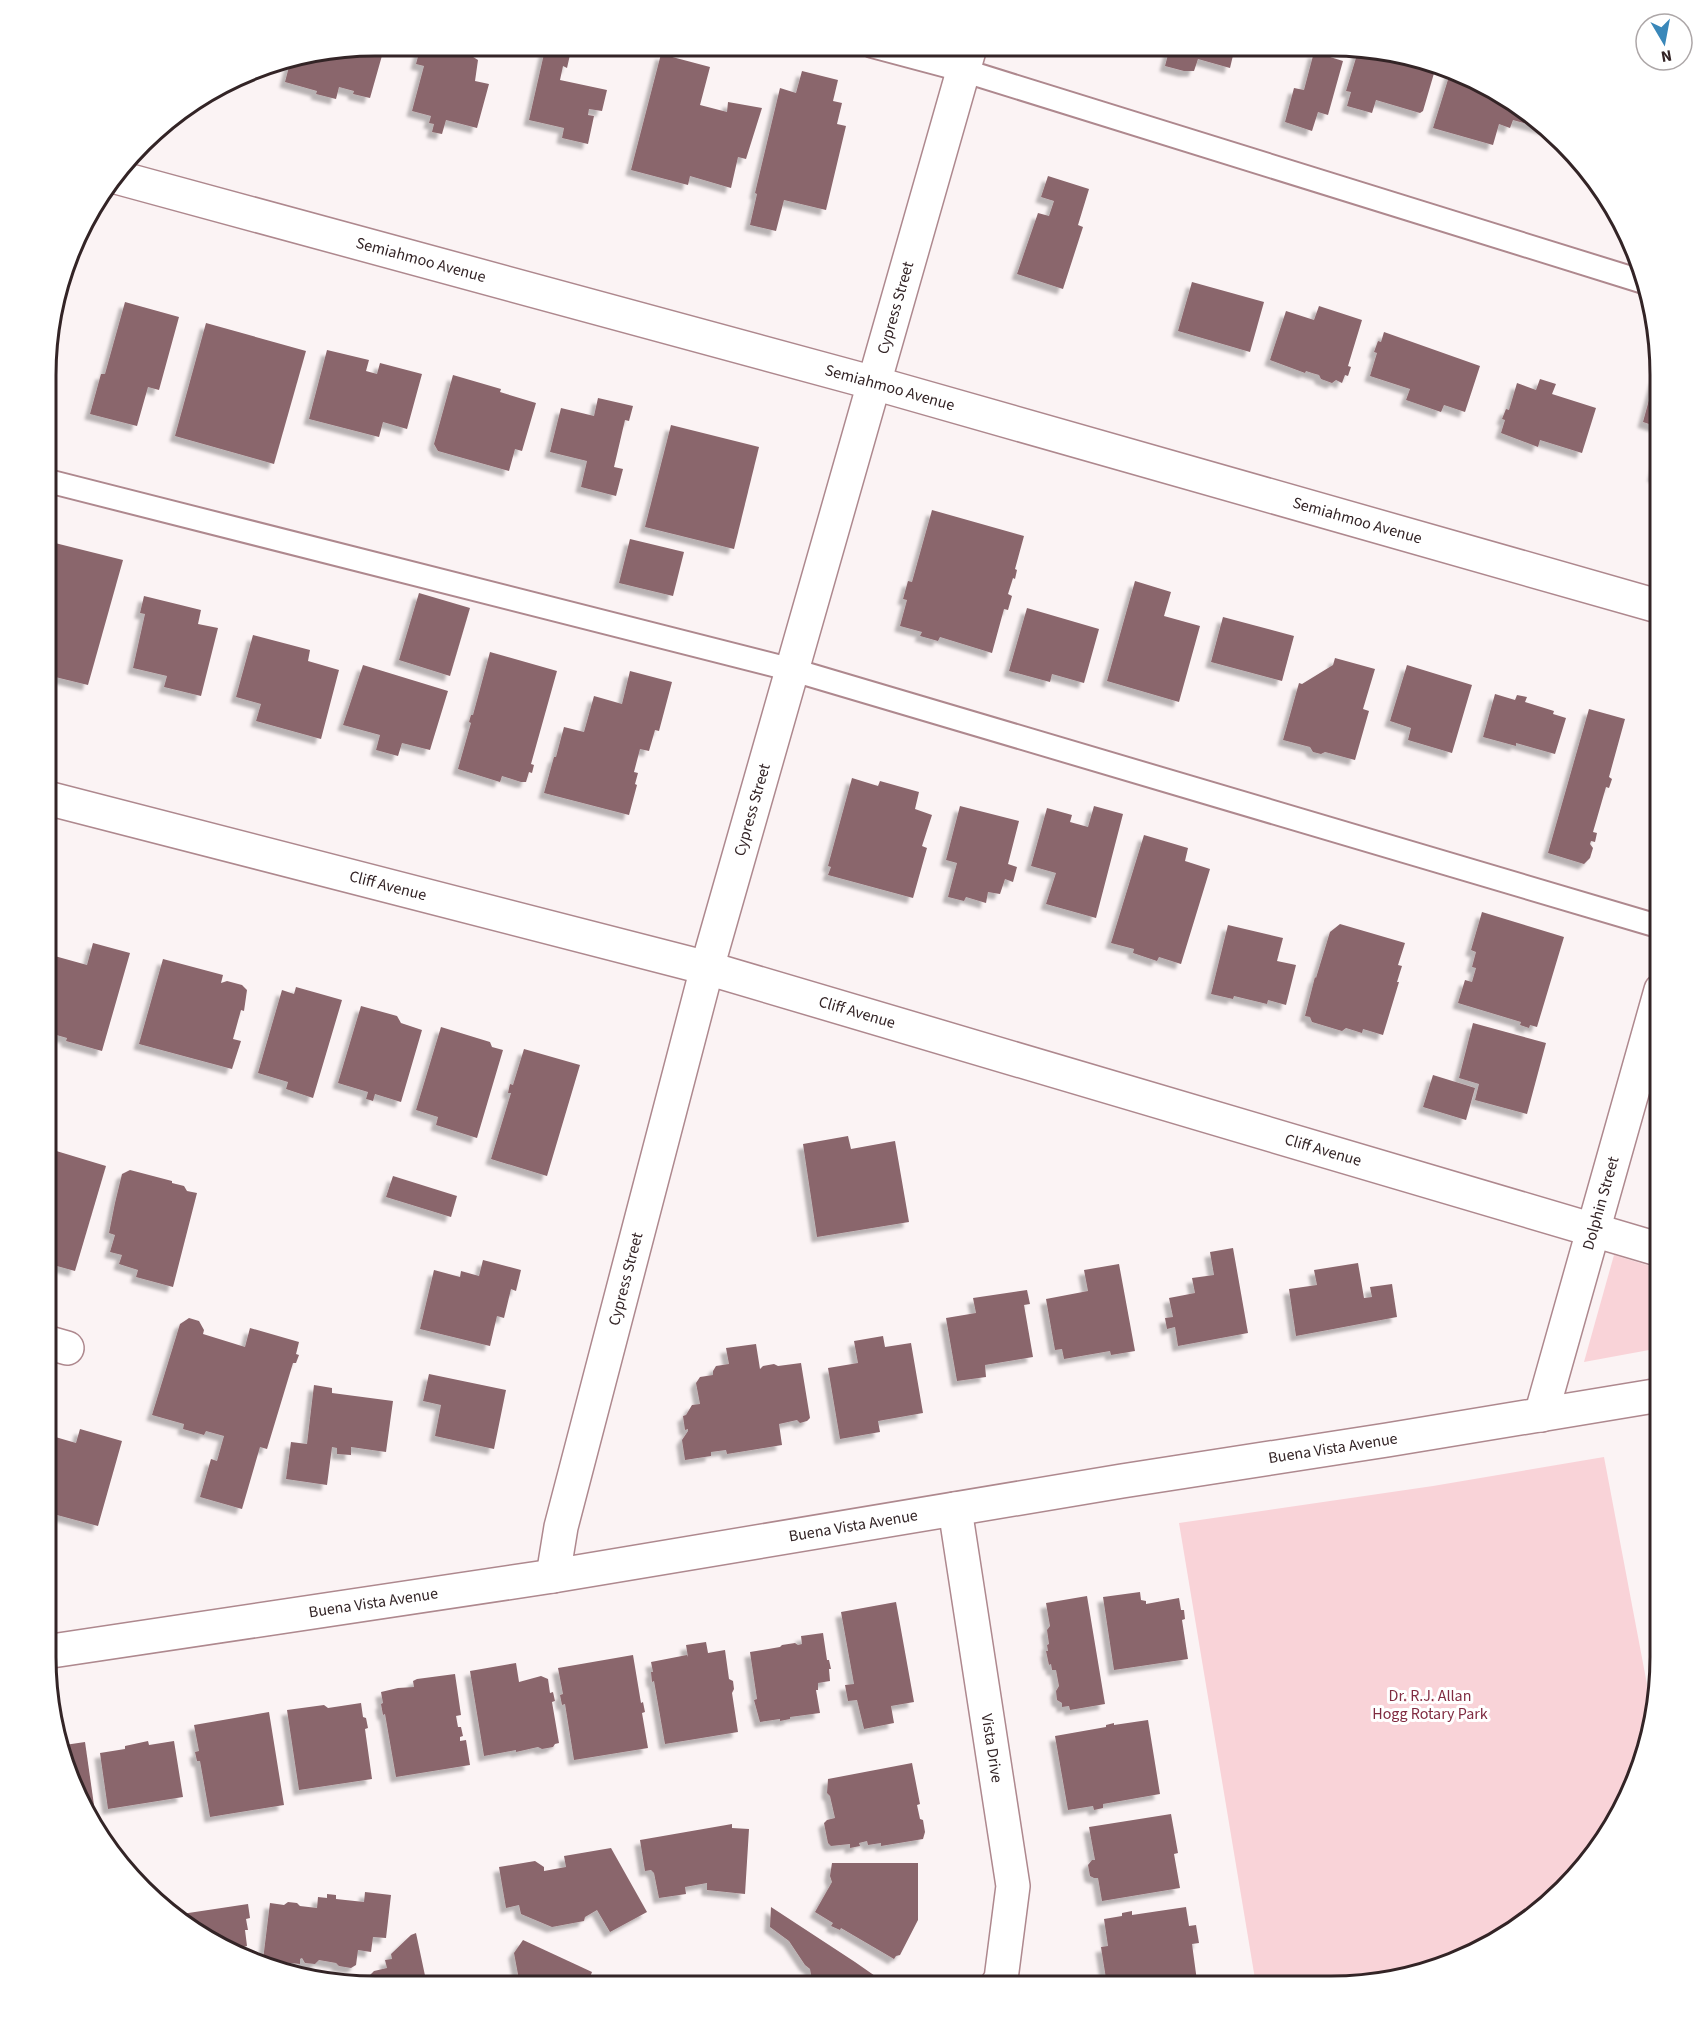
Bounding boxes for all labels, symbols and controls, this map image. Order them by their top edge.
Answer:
north arrow [1634,12,1694,72]
text: N [1659,44,1674,68]
street label: Semiahmoo Avenue [354,232,488,288]
street label: Cypress Street [872,258,919,357]
street label: Semiahmoo Avenue [823,359,957,416]
street label: Semiahmoo Avenue [1290,492,1425,549]
street label: Cypress Street [729,760,776,859]
street label: Cliff Avenue [347,865,429,906]
street label: Cliff Avenue [816,991,898,1034]
street label: Cliff Avenue [1282,1128,1364,1172]
street label: Dolphin Street [1577,1153,1625,1253]
street label: Cypress Street [603,1229,649,1328]
street label: Buena Vista Avenue [1267,1427,1399,1469]
street label: Buena Vista Avenue [787,1504,919,1547]
street label: Buena Vista Avenue [307,1582,440,1623]
park label: Dr. R.J. Allan Hogg Rotary Park [1372,1685,1488,1725]
street label: Vista Drive [976,1712,1008,1784]

